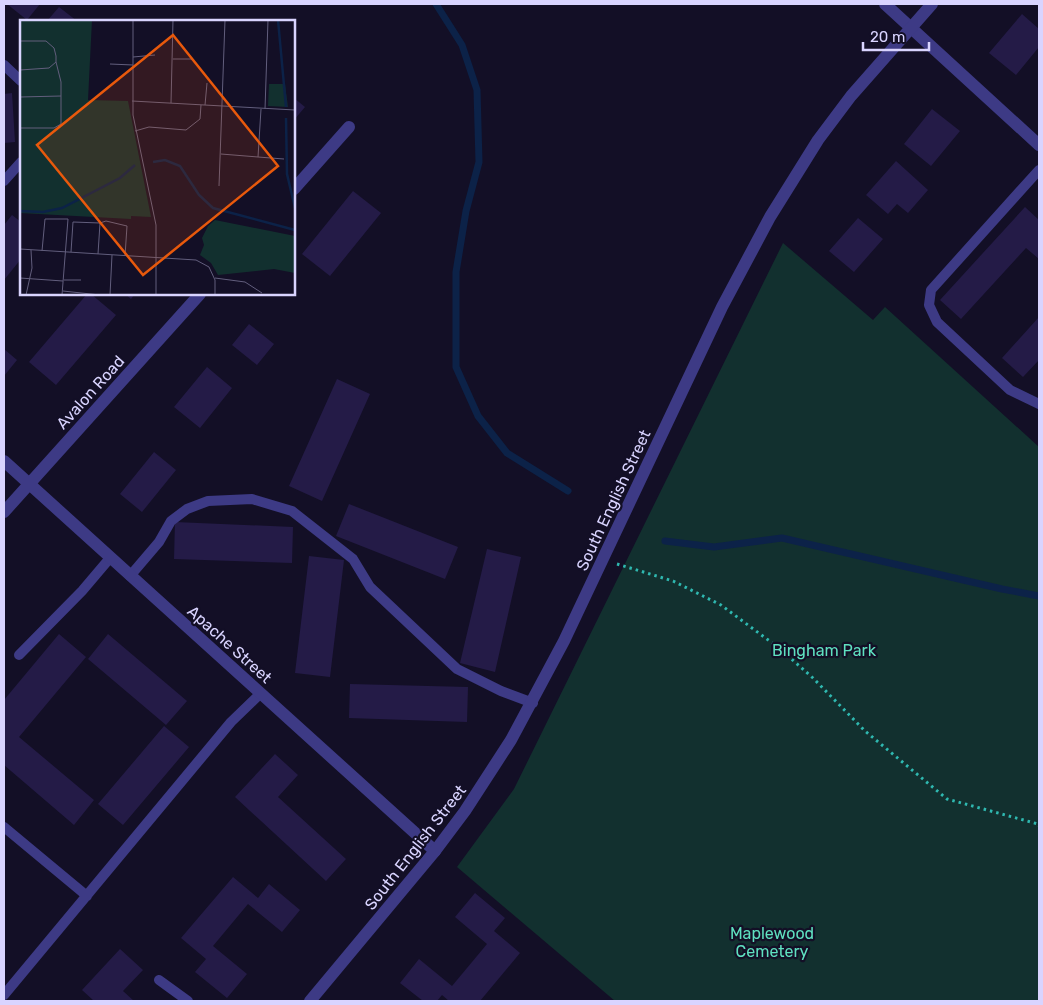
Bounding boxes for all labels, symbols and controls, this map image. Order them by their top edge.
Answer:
inset map [20,20,295,295]
scale bar [863,20,929,52]
text: 20 m [870,28,905,46]
street label: Avalon Road [52,352,128,433]
street label: South English Street [572,427,654,574]
street label: Apache Street [184,602,276,687]
park label: Bingham Park [772,641,877,660]
street label: South English Street [361,781,470,914]
park label: Maplewood Cemetery [730,924,814,961]

